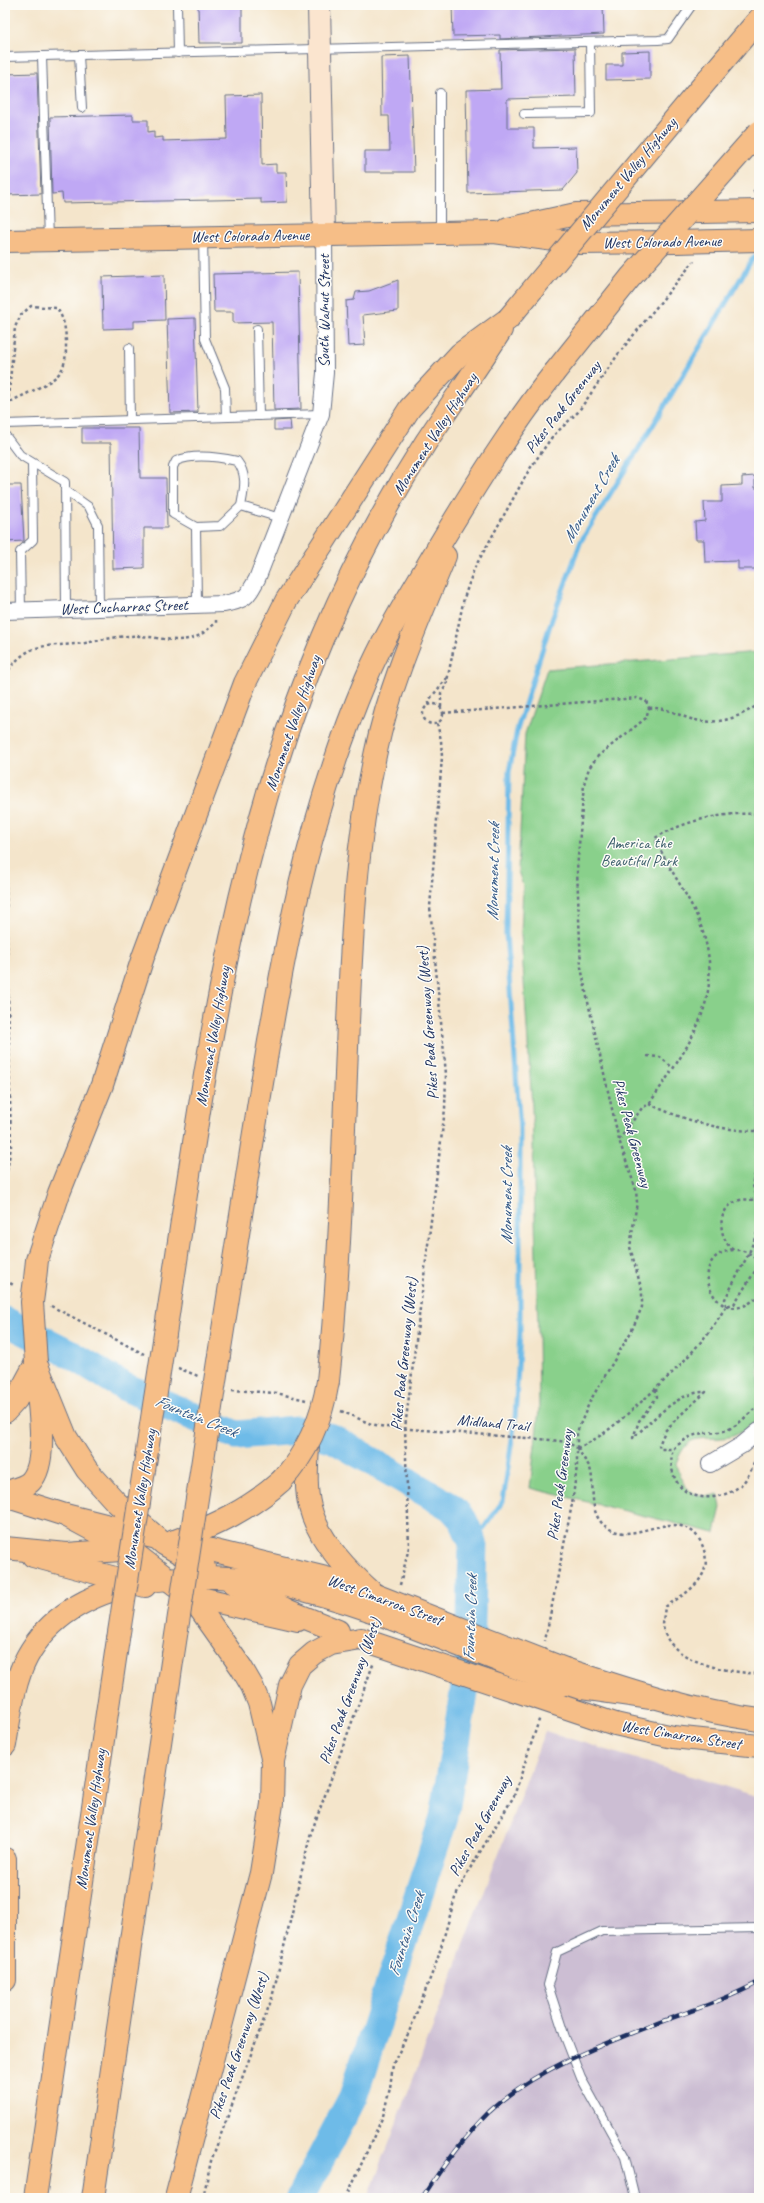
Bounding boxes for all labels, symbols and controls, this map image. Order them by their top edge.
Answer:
street label: Monument Valley Highway [575,112,682,235]
street label: West Colorado Avenue [191,225,311,247]
street label: West Colorado Avenue [603,231,723,253]
street label: South Walnut Street [314,253,334,368]
street label: Pikes Peak Greenway [521,356,606,457]
street label: Monument Valley Highway [388,368,483,499]
water label: Monument Creek [558,449,626,546]
street label: West Cucharras Street [60,595,190,619]
street label: Monument Valley Highway [261,651,326,793]
water label: Monument Creek [482,820,504,921]
park label: America the Beautiful Park [601,833,678,871]
street label: Pikes Peak Greenway (West) [413,945,443,1100]
street label: Monument Valley Highway [191,963,235,1107]
street label: Pikes Peak Greenway [608,1076,657,1191]
water label: Monument Creek [496,1144,517,1244]
street label: Pikes Peak Greenway (West) [386,1276,422,1432]
water label: Fountain Creek [152,1390,243,1443]
street label: Midland Trail [456,1410,533,1436]
street label: Monument Valley Highway [119,1426,161,1570]
street label: Pikes Peak Greenway [542,1427,578,1542]
street label: West Cimarron Street [325,1570,448,1631]
water label: Fountain Creek [458,1572,482,1661]
street label: Pikes Peak Greenway (West) [314,1615,386,1767]
street label: West Cimarron Street [620,1716,745,1755]
street label: Monument Valley Highway [71,1746,111,1890]
street label: Pikes Peak Greenway [444,1771,517,1880]
water label: Fountain Creek [383,1887,430,1978]
street label: Pikes Peak Greenway (West) [204,1969,274,2122]

